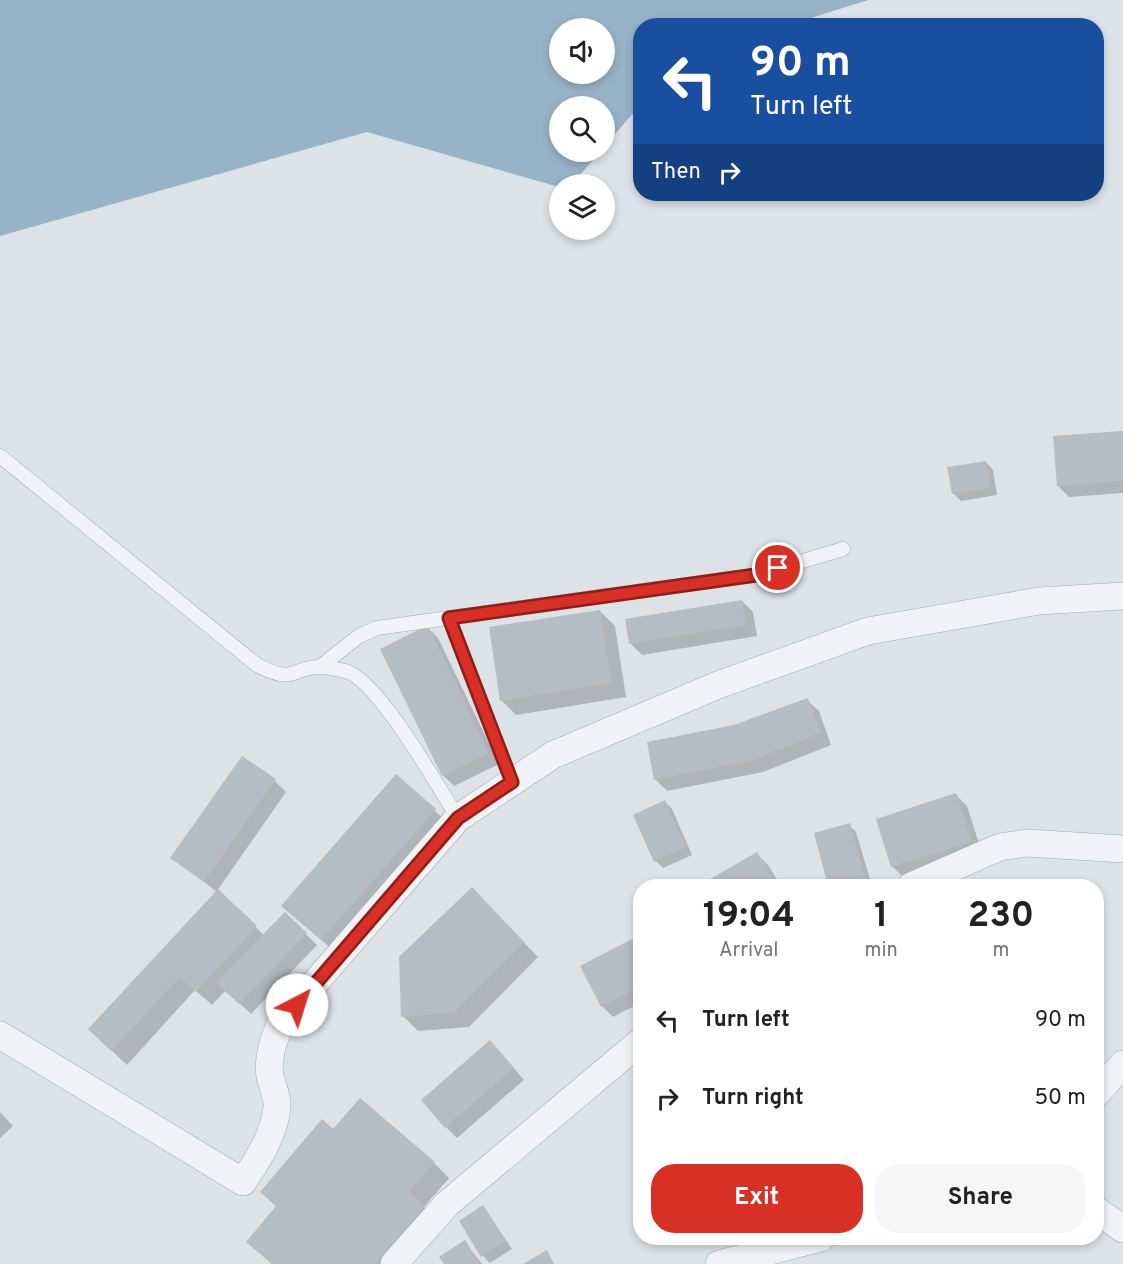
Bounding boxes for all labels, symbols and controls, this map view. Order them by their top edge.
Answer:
map controls [549,18,615,240]
button: sound [549,18,615,84]
text: 90 m [750,38,851,91]
icon: left [651,42,729,120]
text: Turn left [750,90,852,124]
button: search [549,96,615,162]
icon: right [713,156,746,189]
text: Then [651,159,701,186]
button: layers [549,174,615,240]
pin [752,542,803,593]
icon: arrive [761,551,794,584]
text: 19:04 [703,894,795,940]
text: 1 [874,894,888,940]
text: 230 [968,894,1034,940]
text: Arrival [719,938,779,964]
text: min [865,938,898,964]
text: m [992,938,1009,964]
position arrow [265,973,329,1037]
icon: left [651,1004,684,1037]
text: Turn left [702,1007,790,1034]
text: 90 m [1035,1007,1086,1034]
icon: right [651,1082,684,1115]
text: Turn right [702,1085,804,1112]
text: 50 m [1034,1085,1086,1112]
button: Exit [651,1164,863,1233]
button: Share [875,1164,1086,1233]

